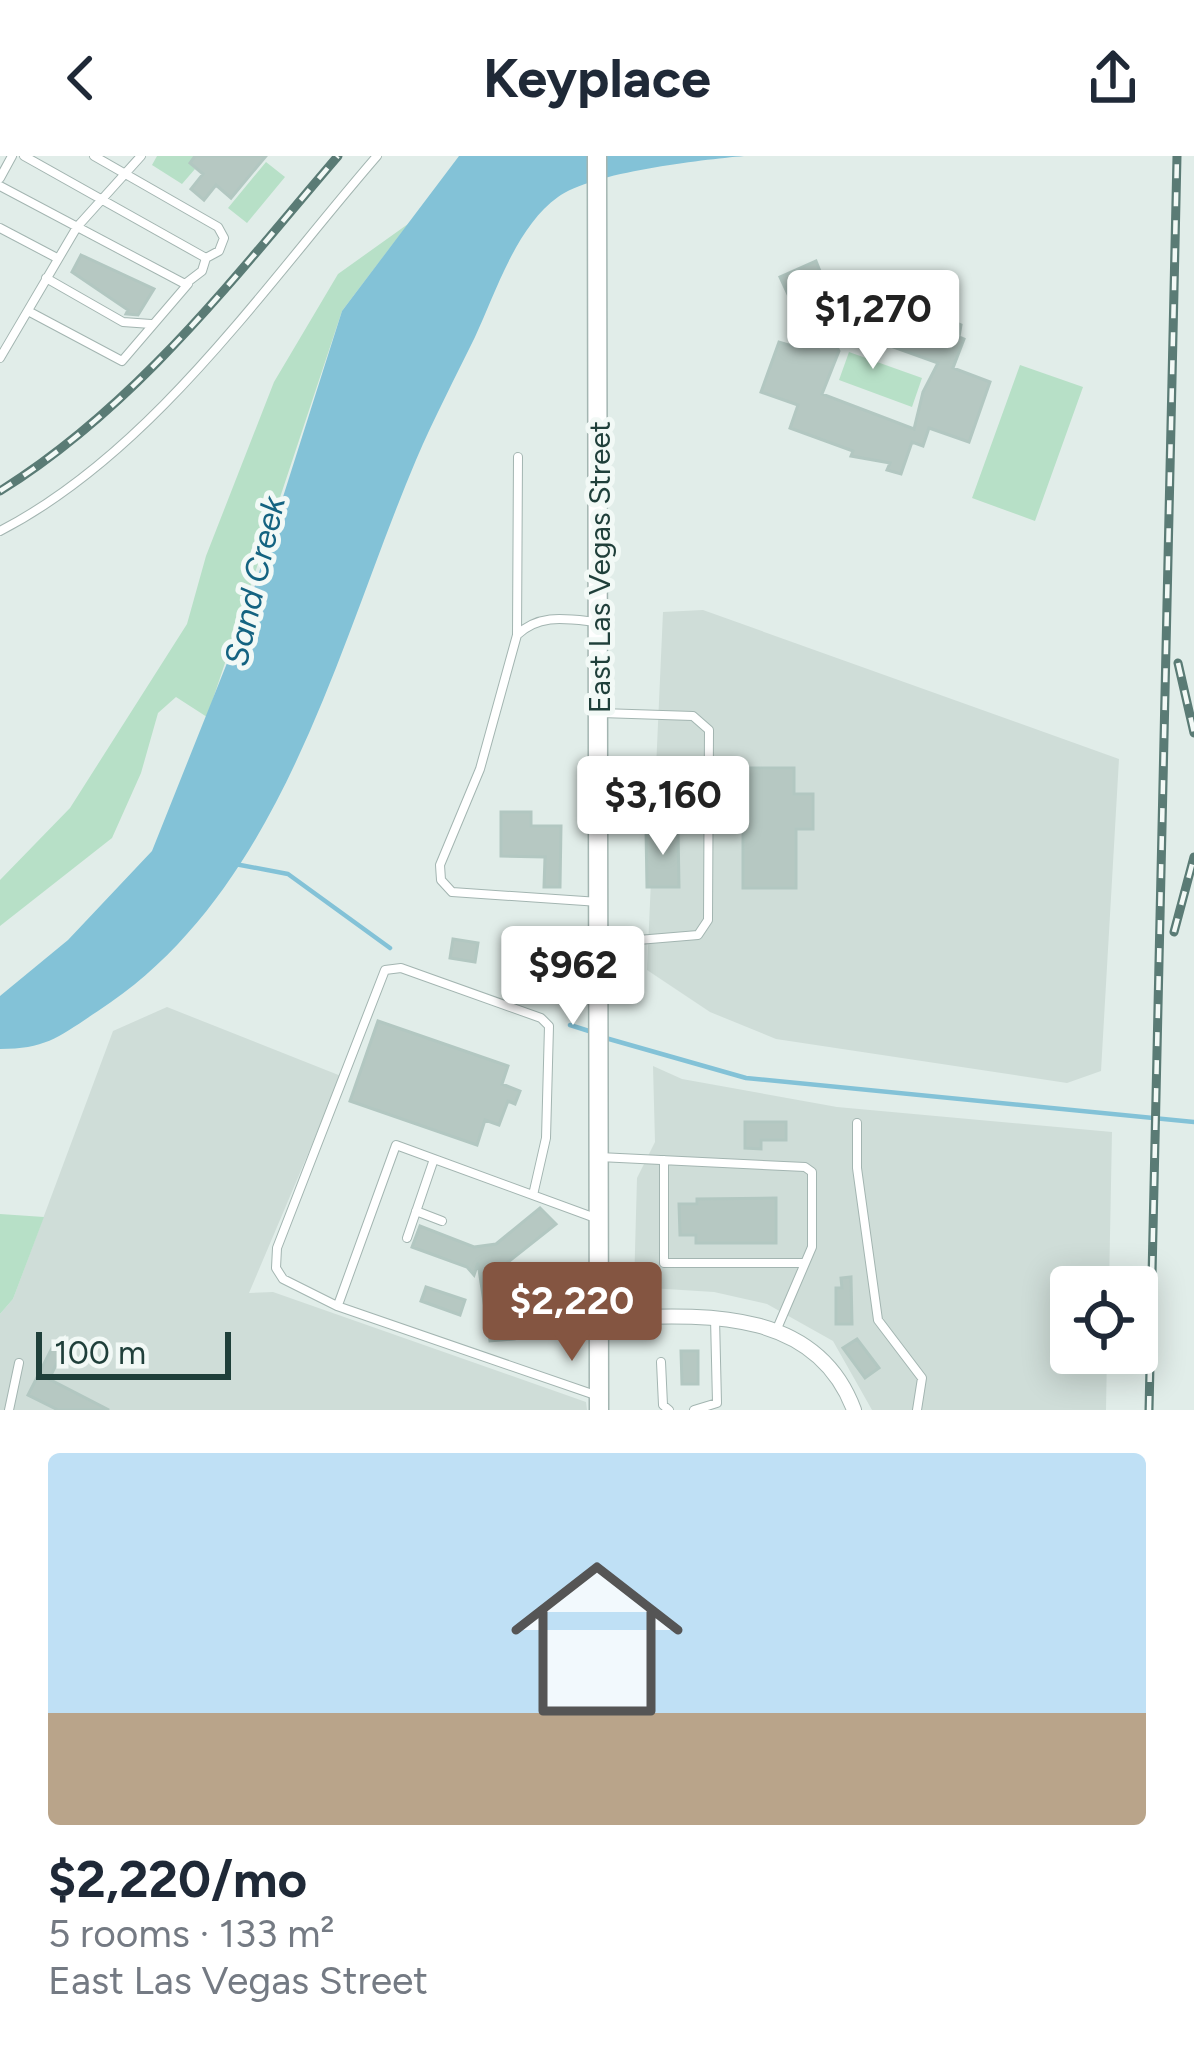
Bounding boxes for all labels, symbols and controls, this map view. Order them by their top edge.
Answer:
icon: back [48,45,114,111]
icon: share [1080,45,1146,111]
text: Keyplace [483,46,711,111]
pin: $1,270 [775,270,971,372]
text: $1,270 [814,285,932,332]
street label: East Las Vegas Street [581,421,618,713]
water label: Sand Creek [216,492,293,670]
pin: $3,160 [565,756,761,858]
text: $3,160 [604,771,722,818]
pin: $962 [502,926,644,1028]
text: $962 [528,941,618,988]
pin: $2,220 [474,1262,670,1364]
map controls [1050,1266,1158,1374]
button: locate [1050,1266,1158,1374]
text: $2,220 [510,1277,634,1324]
scale bar [36,1326,231,1379]
text: 100 m [54,1333,146,1372]
icon: home [489,1531,705,1747]
text: $2,220/mo [48,1849,307,1910]
text: 5 rooms · 133 m² [48,1910,334,1957]
text: East Las Vegas Street [48,1957,428,2004]

